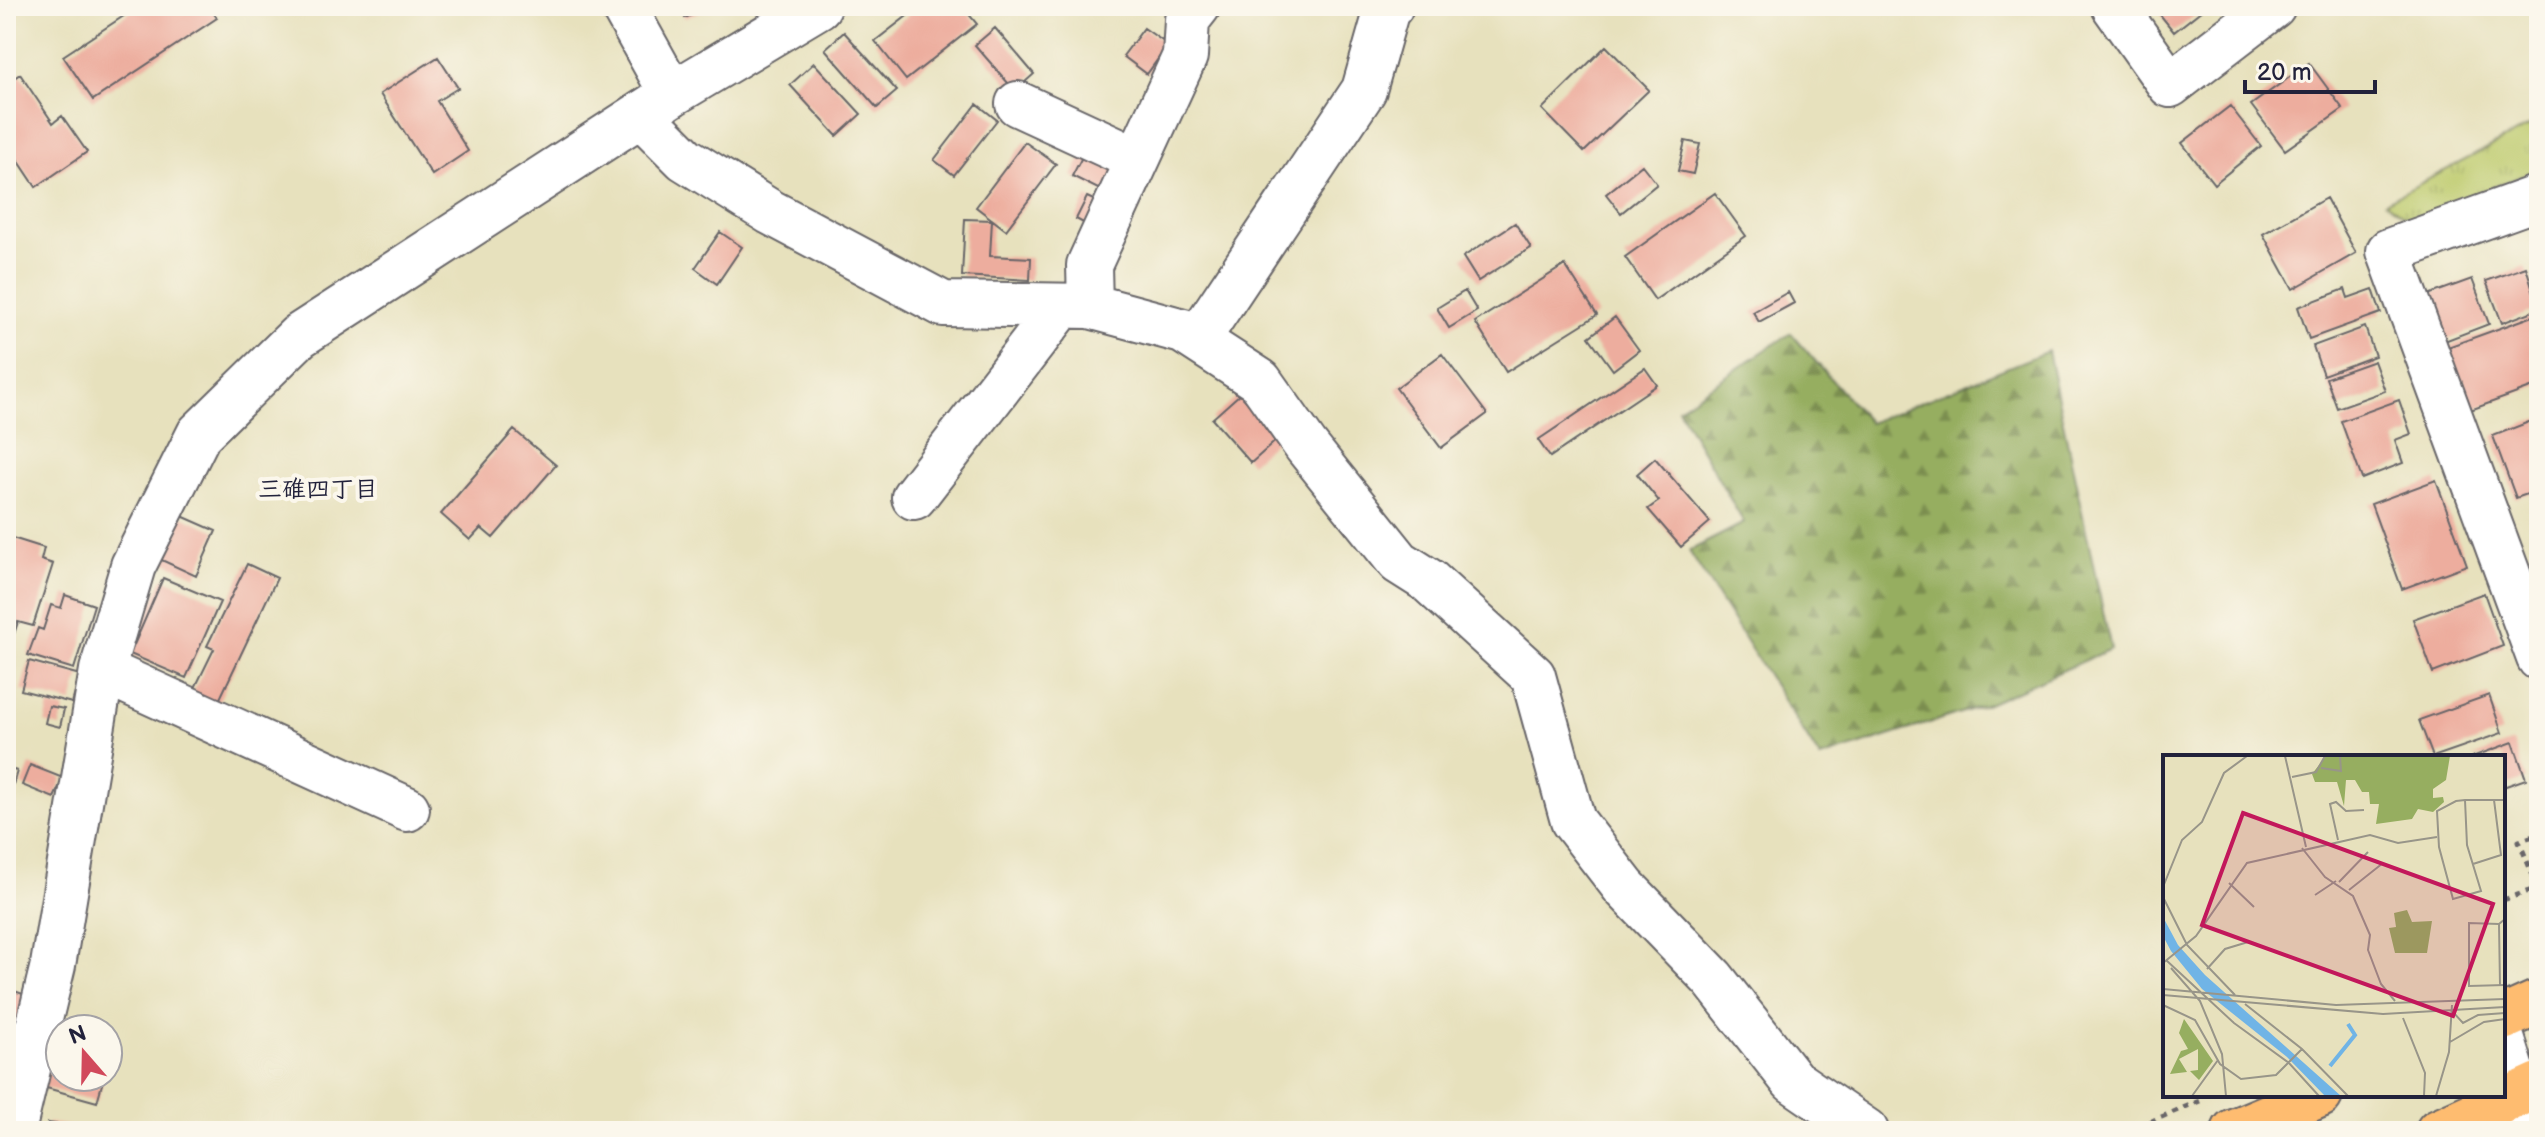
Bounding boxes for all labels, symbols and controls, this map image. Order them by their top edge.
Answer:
scale bar [2245,44,2375,94]
text: 20 m [2257,58,2312,87]
district label: 三碓四丁目 [258,475,378,504]
inset map [2163,755,2505,1097]
north arrow [44,1013,124,1093]
text: N [65,1020,90,1051]

